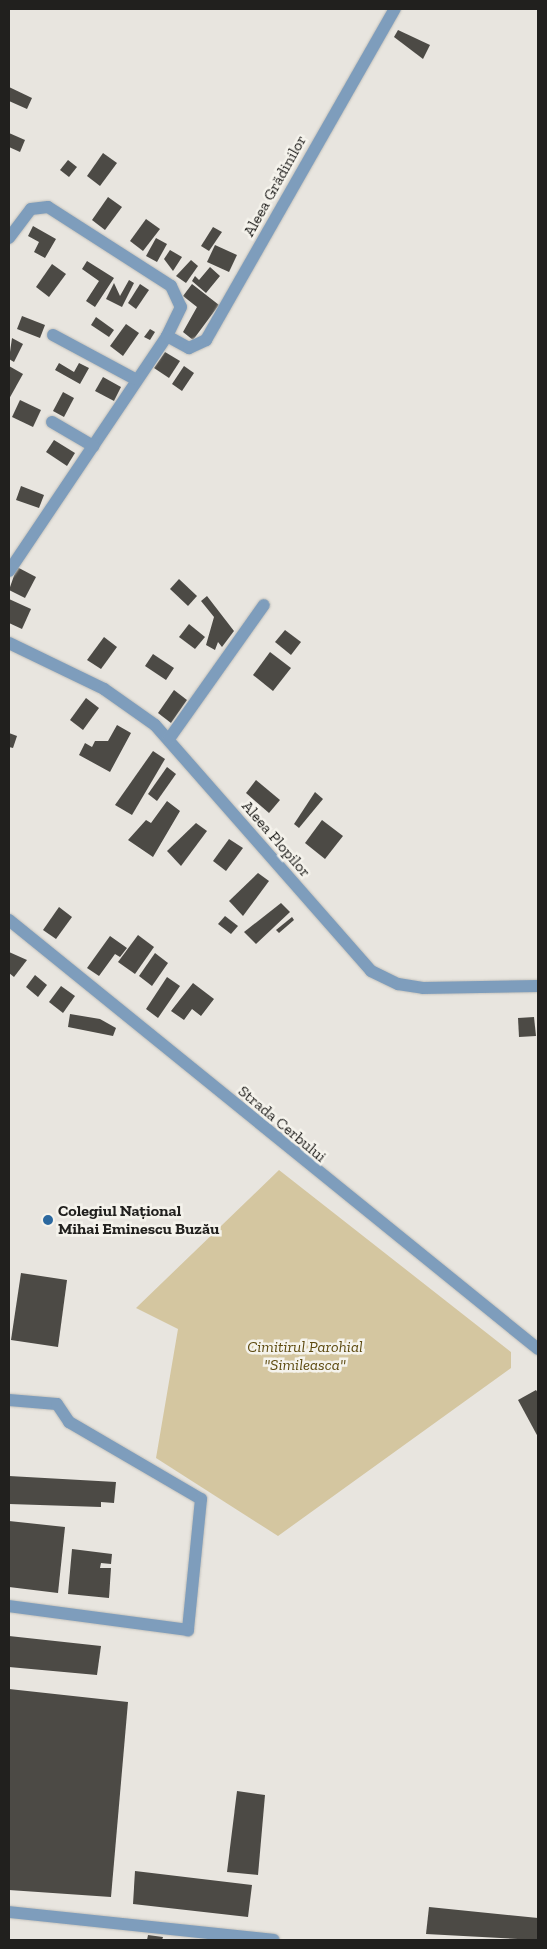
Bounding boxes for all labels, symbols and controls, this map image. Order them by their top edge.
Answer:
street label: Aleea Grădinilor [239,132,311,240]
street label: Aleea Plopilor [238,797,314,881]
street label: Strada Cerbului [234,1082,330,1166]
place label: Colegiul Național Mihai Eminescu Buzău [58,1201,219,1239]
marker: Colegiul Național Mihai Eminescu Buzău [42,1214,54,1226]
park label: Cimitirul Parohial "Simileasca" [247,1337,363,1375]

